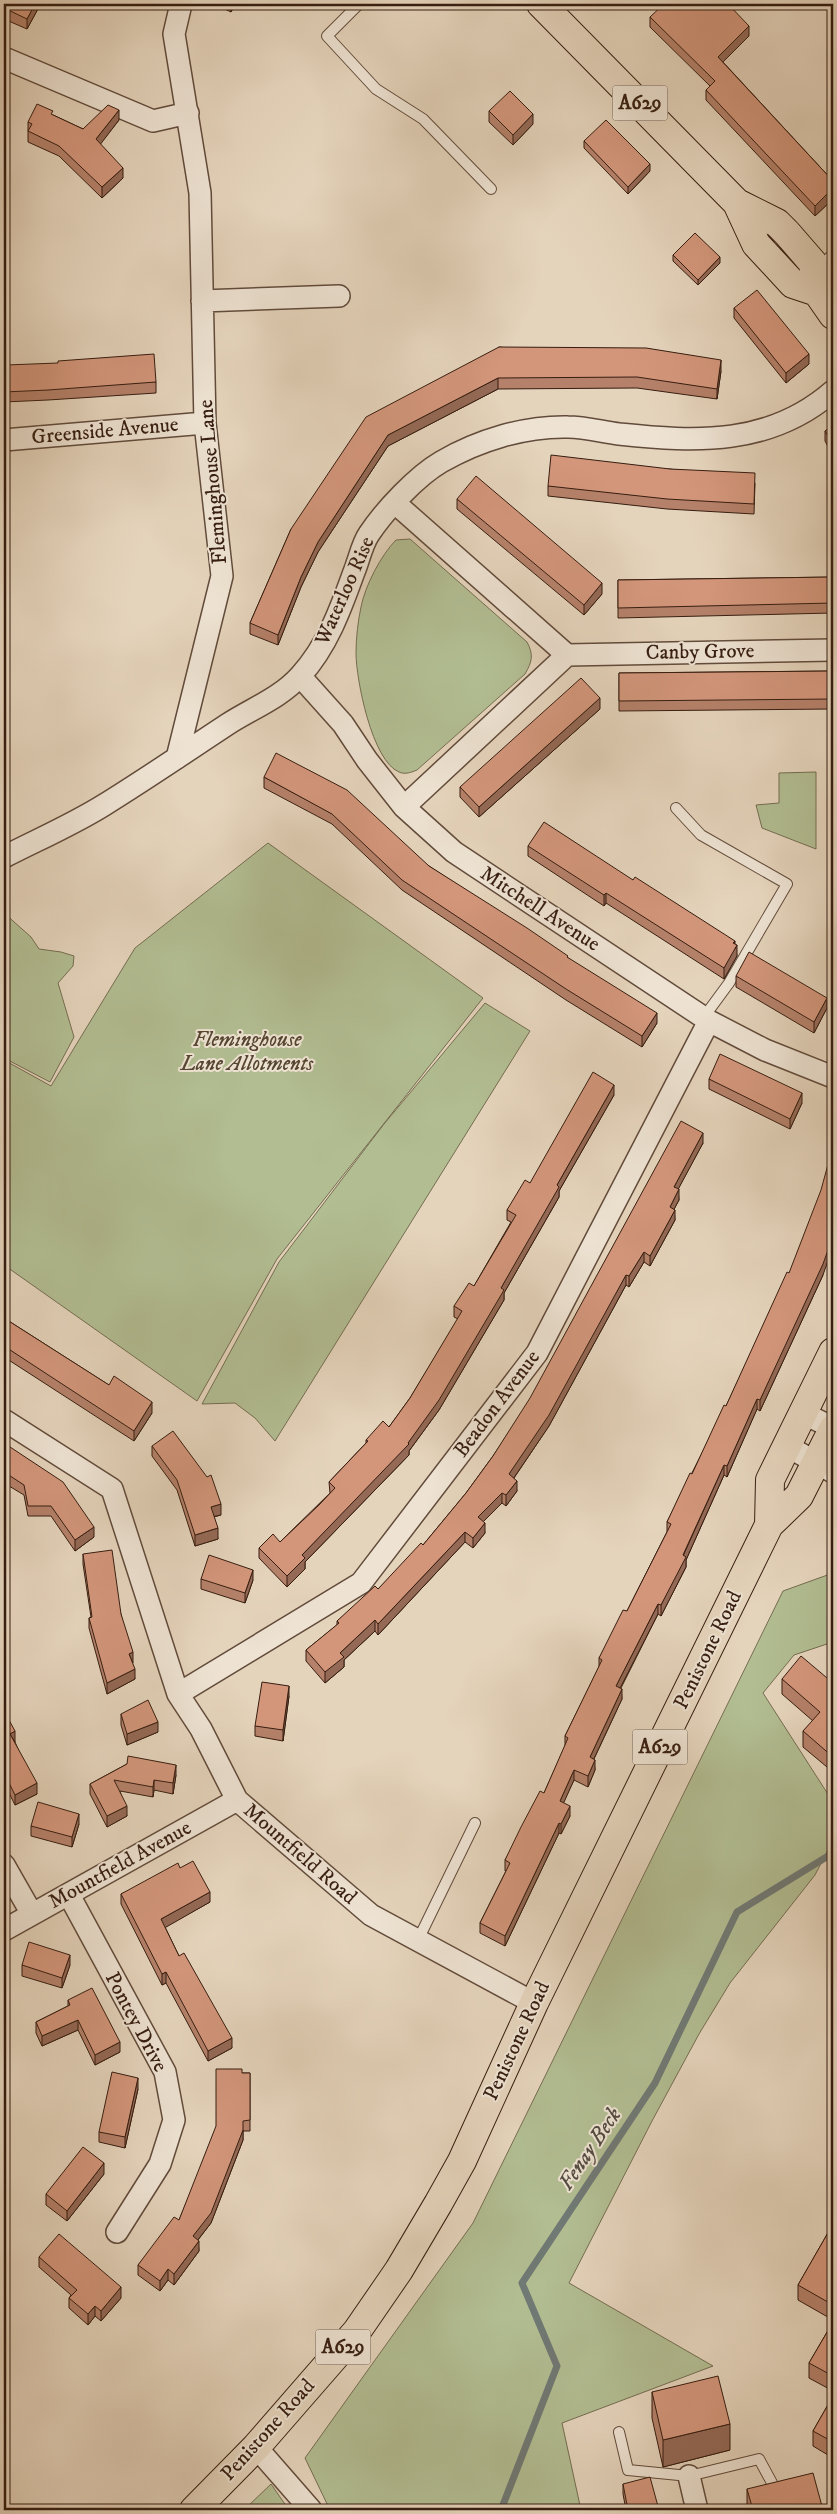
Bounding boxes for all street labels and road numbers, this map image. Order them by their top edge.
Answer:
road number: A629 [612,86,668,120]
street label: Fleminghouse Lane [193,398,233,565]
street label: Greenside Avenue [30,412,180,450]
street label: Waterloo Rise [309,532,381,650]
street label: Canby Grove [645,638,755,666]
street label: Mitchell Avenue [475,861,605,958]
street label: Beadon Avenue [448,1345,546,1463]
street label: Penistone Road [668,1586,748,1713]
road number: A629 [632,1730,688,1764]
street label: Mountfield Road [238,1798,363,1911]
street label: Mountfield Avenue [44,1815,196,1915]
street label: Pontey Drive [99,1968,173,2077]
street label: Penistone Road [478,1977,556,2105]
road number: A629 [316,2330,370,2364]
street label: Penistone Road [215,2373,321,2486]

